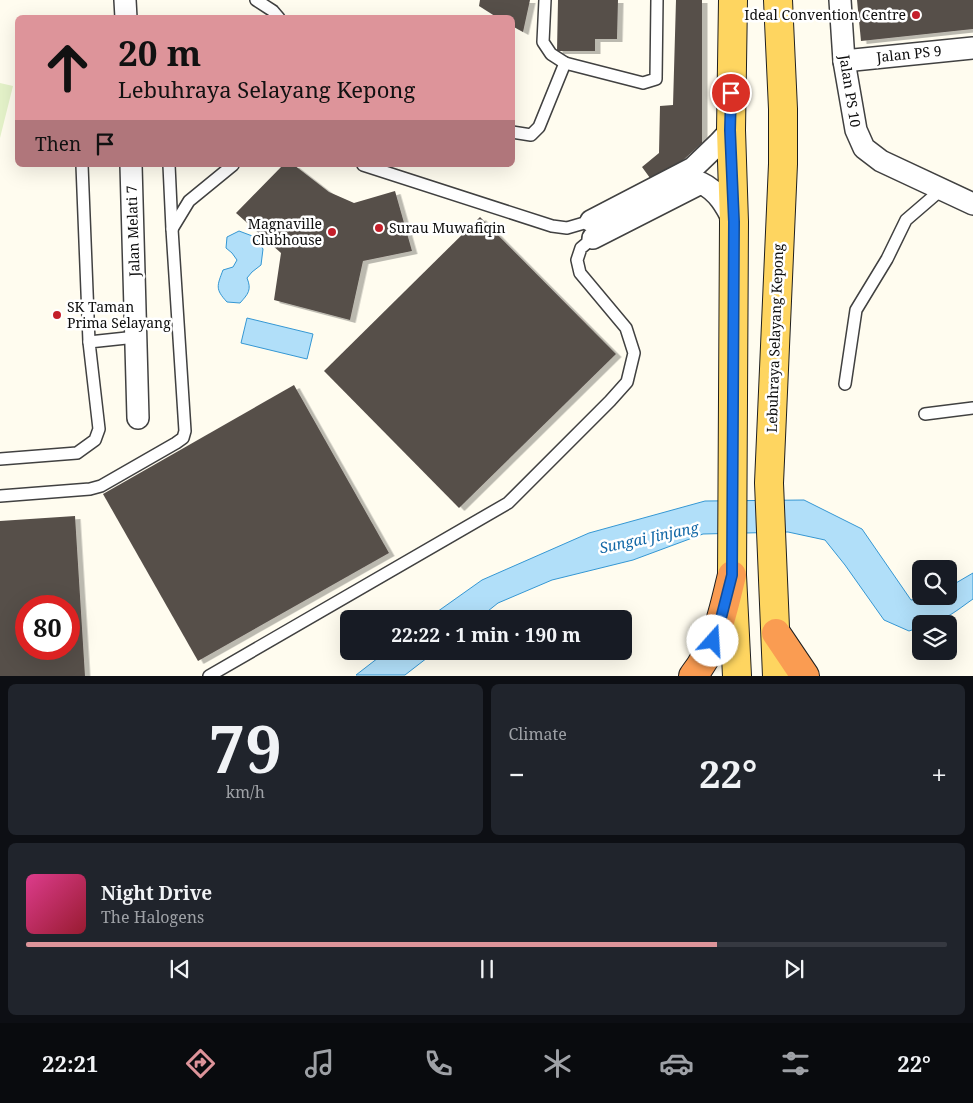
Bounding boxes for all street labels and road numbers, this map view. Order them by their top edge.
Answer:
street label: Jalan PS 9 [874,41,942,66]
street label: Jalan PS 10 [835,52,866,129]
street label: Jalan Melati 7 [121,185,144,278]
street label: Lebuhraya Selayang Kepong [762,243,787,433]

